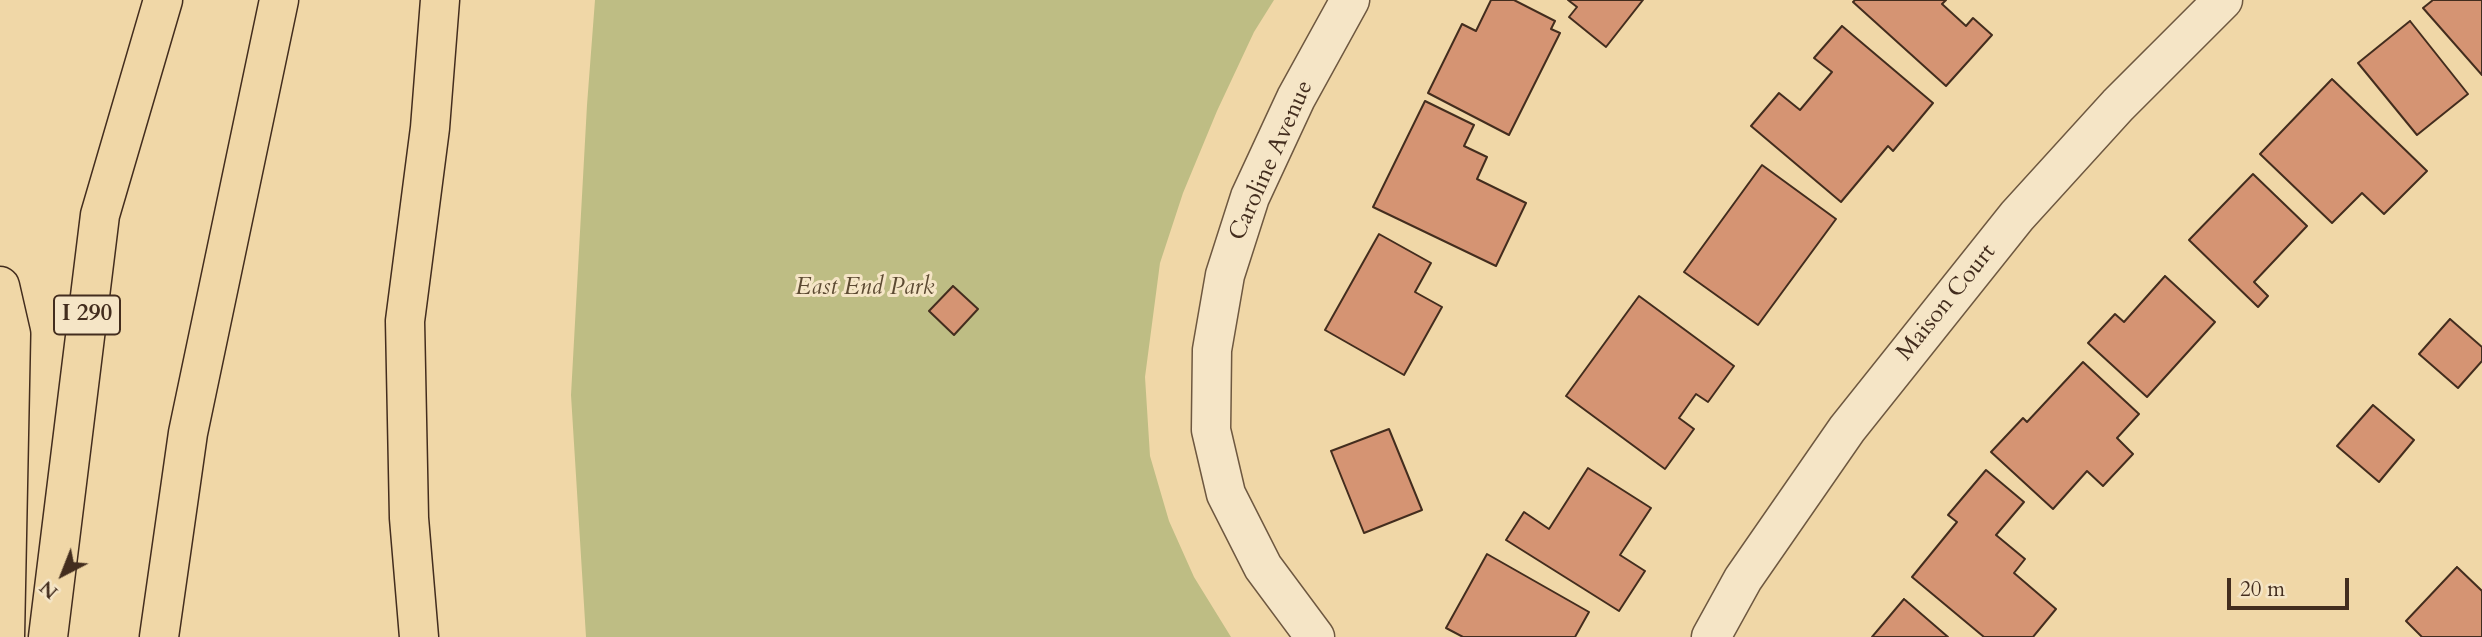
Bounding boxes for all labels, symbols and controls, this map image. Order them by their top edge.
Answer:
street label: Caroline Avenue [1224,77,1320,245]
street label: Maison Court [1891,239,2003,367]
park label: East End Park [796,274,934,302]
road number: I 290 [54,296,120,334]
north arrow [28,539,98,609]
scale bar [2230,564,2352,608]
text: N [34,574,64,605]
text: 20 m [2240,575,2285,604]

